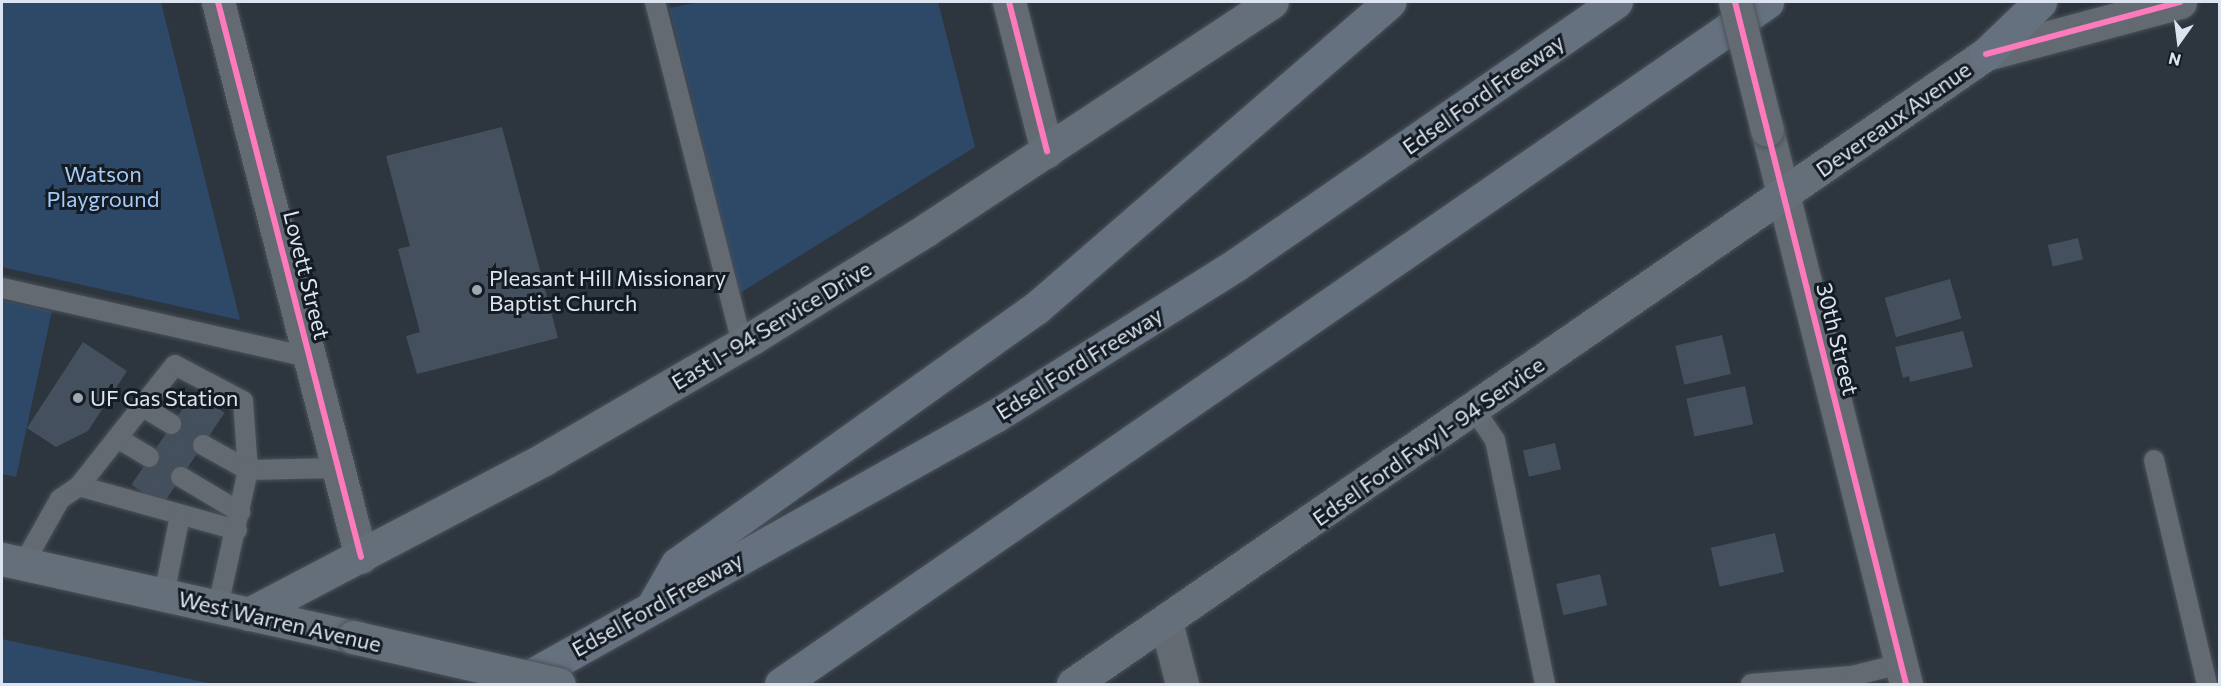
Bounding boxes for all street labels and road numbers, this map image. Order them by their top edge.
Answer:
street label: Edsel Ford Freeway [1397,28,1569,160]
street label: Devereaux Avenue [1810,56,1976,182]
street label: Lovett Street [278,208,336,342]
street label: East I- 94 Service Drive [666,255,876,395]
street label: 30th Street [1811,280,1865,398]
street label: Edsel Ford Freeway [991,301,1167,425]
street label: Edsel Ford Fwy I- 94 Service [1307,351,1549,531]
street label: Edsel Ford Freeway [567,546,747,662]
street label: West Warren Avenue [176,585,384,657]

